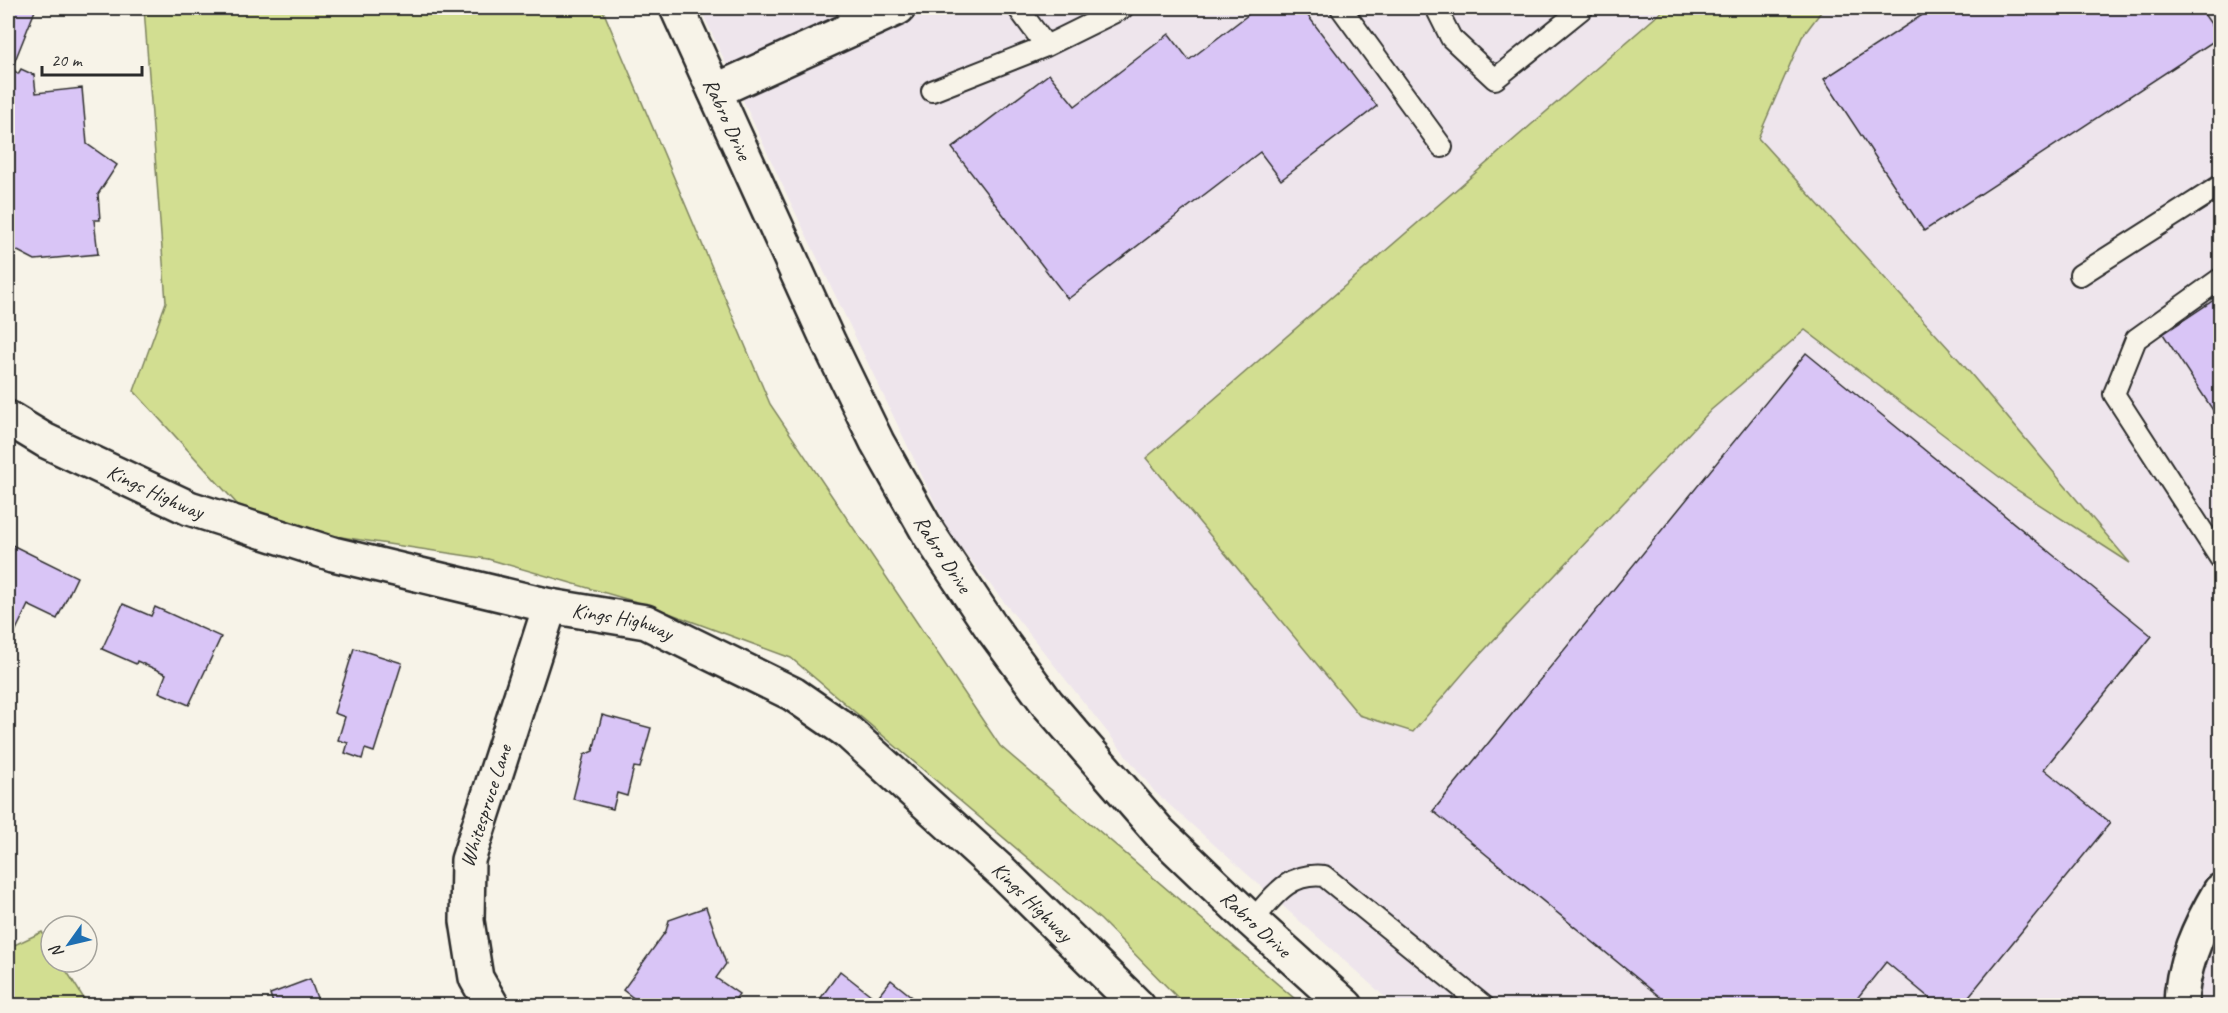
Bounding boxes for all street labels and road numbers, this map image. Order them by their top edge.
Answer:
street label: Rabro Drive [698,74,758,166]
street label: Kings Highway [103,458,208,525]
street label: Rabro Drive [908,511,979,599]
street label: Kings Highway [570,597,679,647]
street label: Whitespruce Lane [454,740,518,870]
street label: Kings Highway [986,856,1079,949]
street label: Rabro Drive [1215,885,1298,964]

